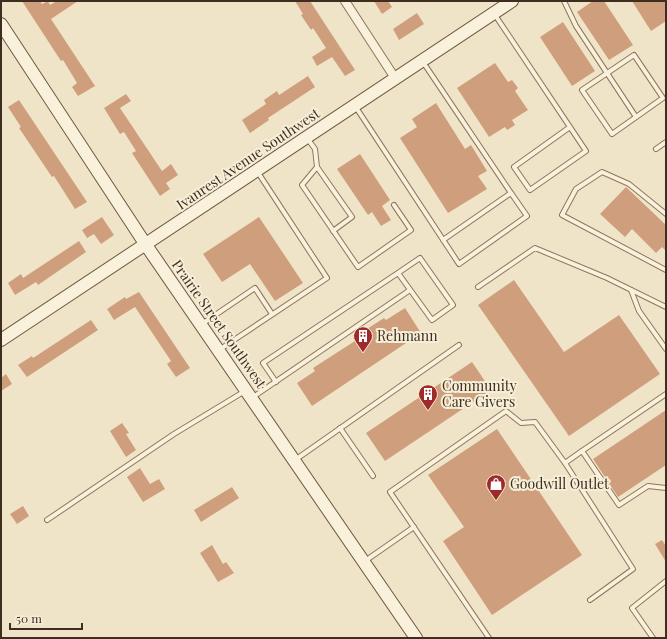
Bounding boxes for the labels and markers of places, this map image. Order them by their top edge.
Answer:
building icon: Rehmann [352,325,374,353]
place label: Rehmann [377,326,438,345]
place label: Community Care Givers [442,376,517,411]
building icon: Community Care Givers [417,383,439,411]
shop icon: Goodwill Outlet [485,473,507,501]
place label: Goodwill Outlet [510,474,610,493]

